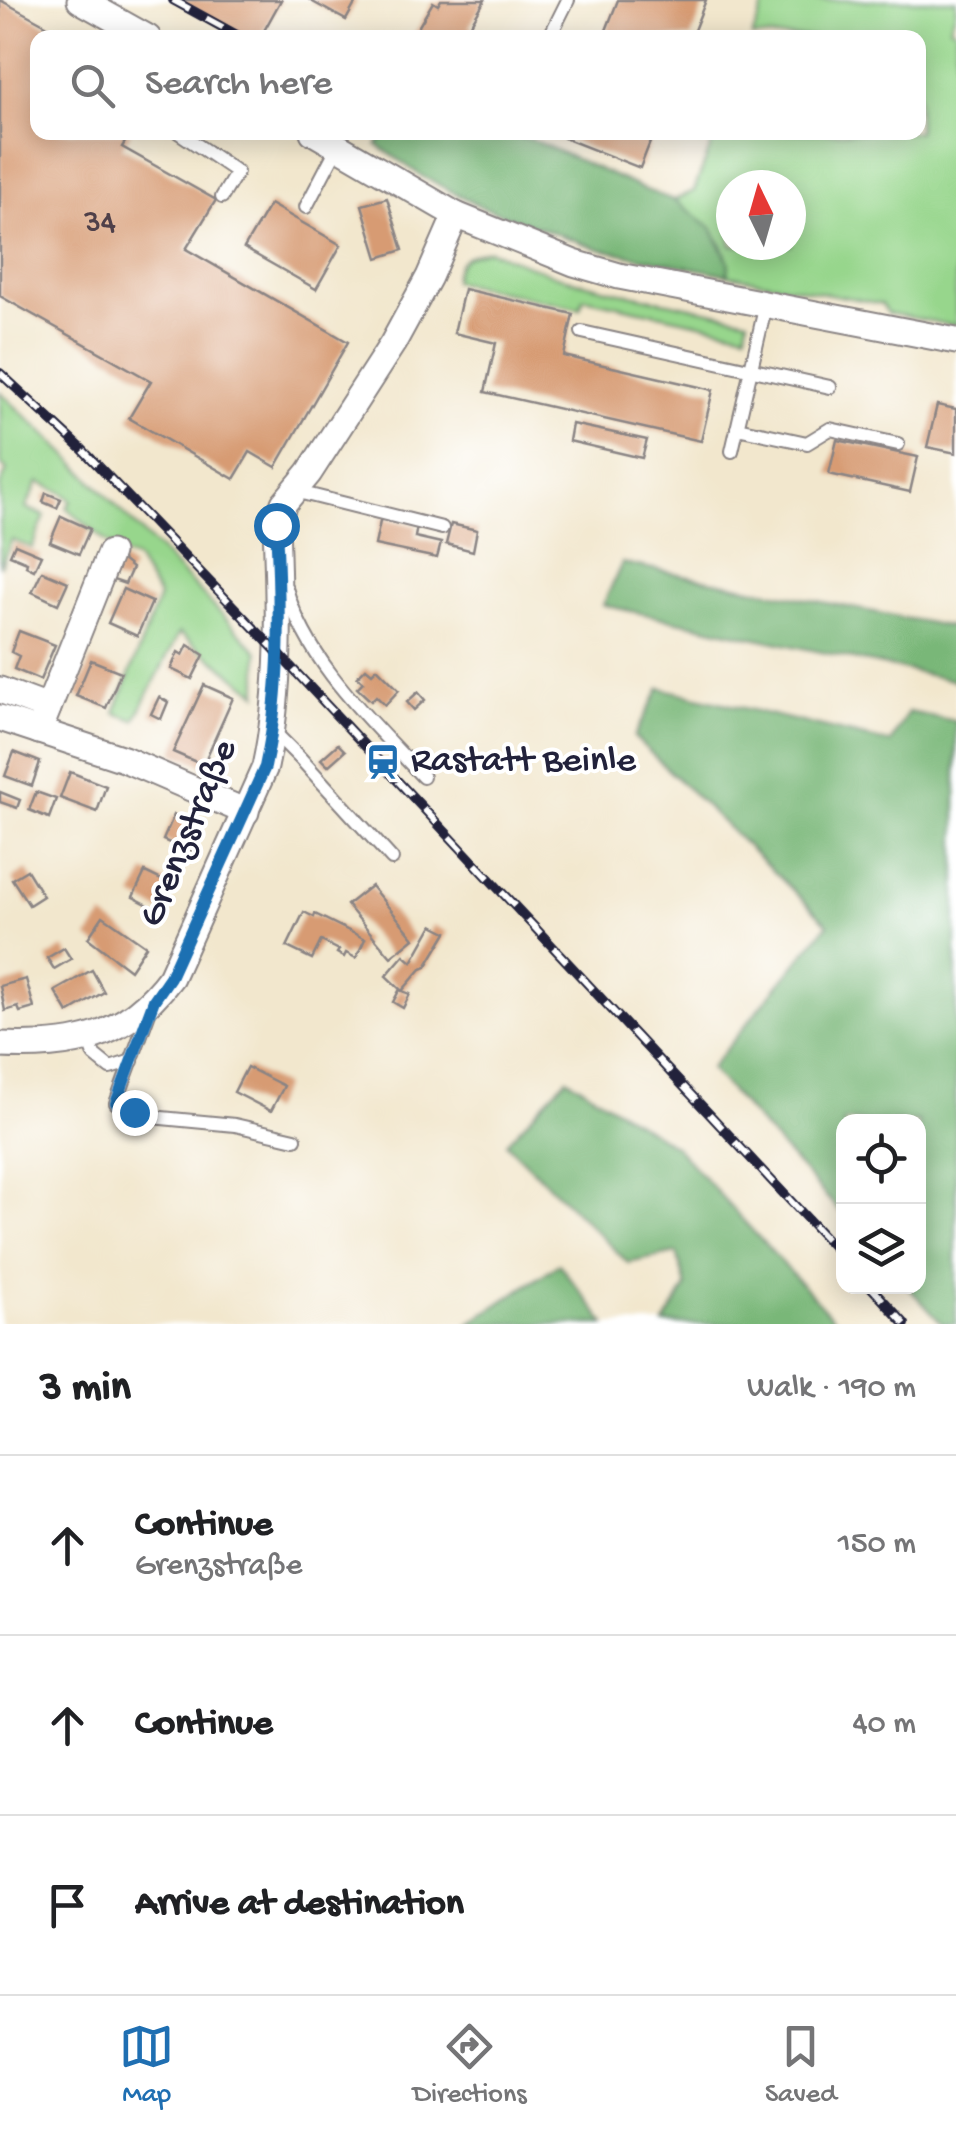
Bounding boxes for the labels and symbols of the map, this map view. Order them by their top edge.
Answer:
north arrow [716,170,806,260]
house number: 34 [83,205,116,243]
route start [254,503,300,549]
street label: Grenzstraße [131,734,249,934]
place label: Rastatt Beinle [411,740,636,784]
station icon: Rastatt Beinle [364,743,402,781]
route end [112,1090,158,1136]

